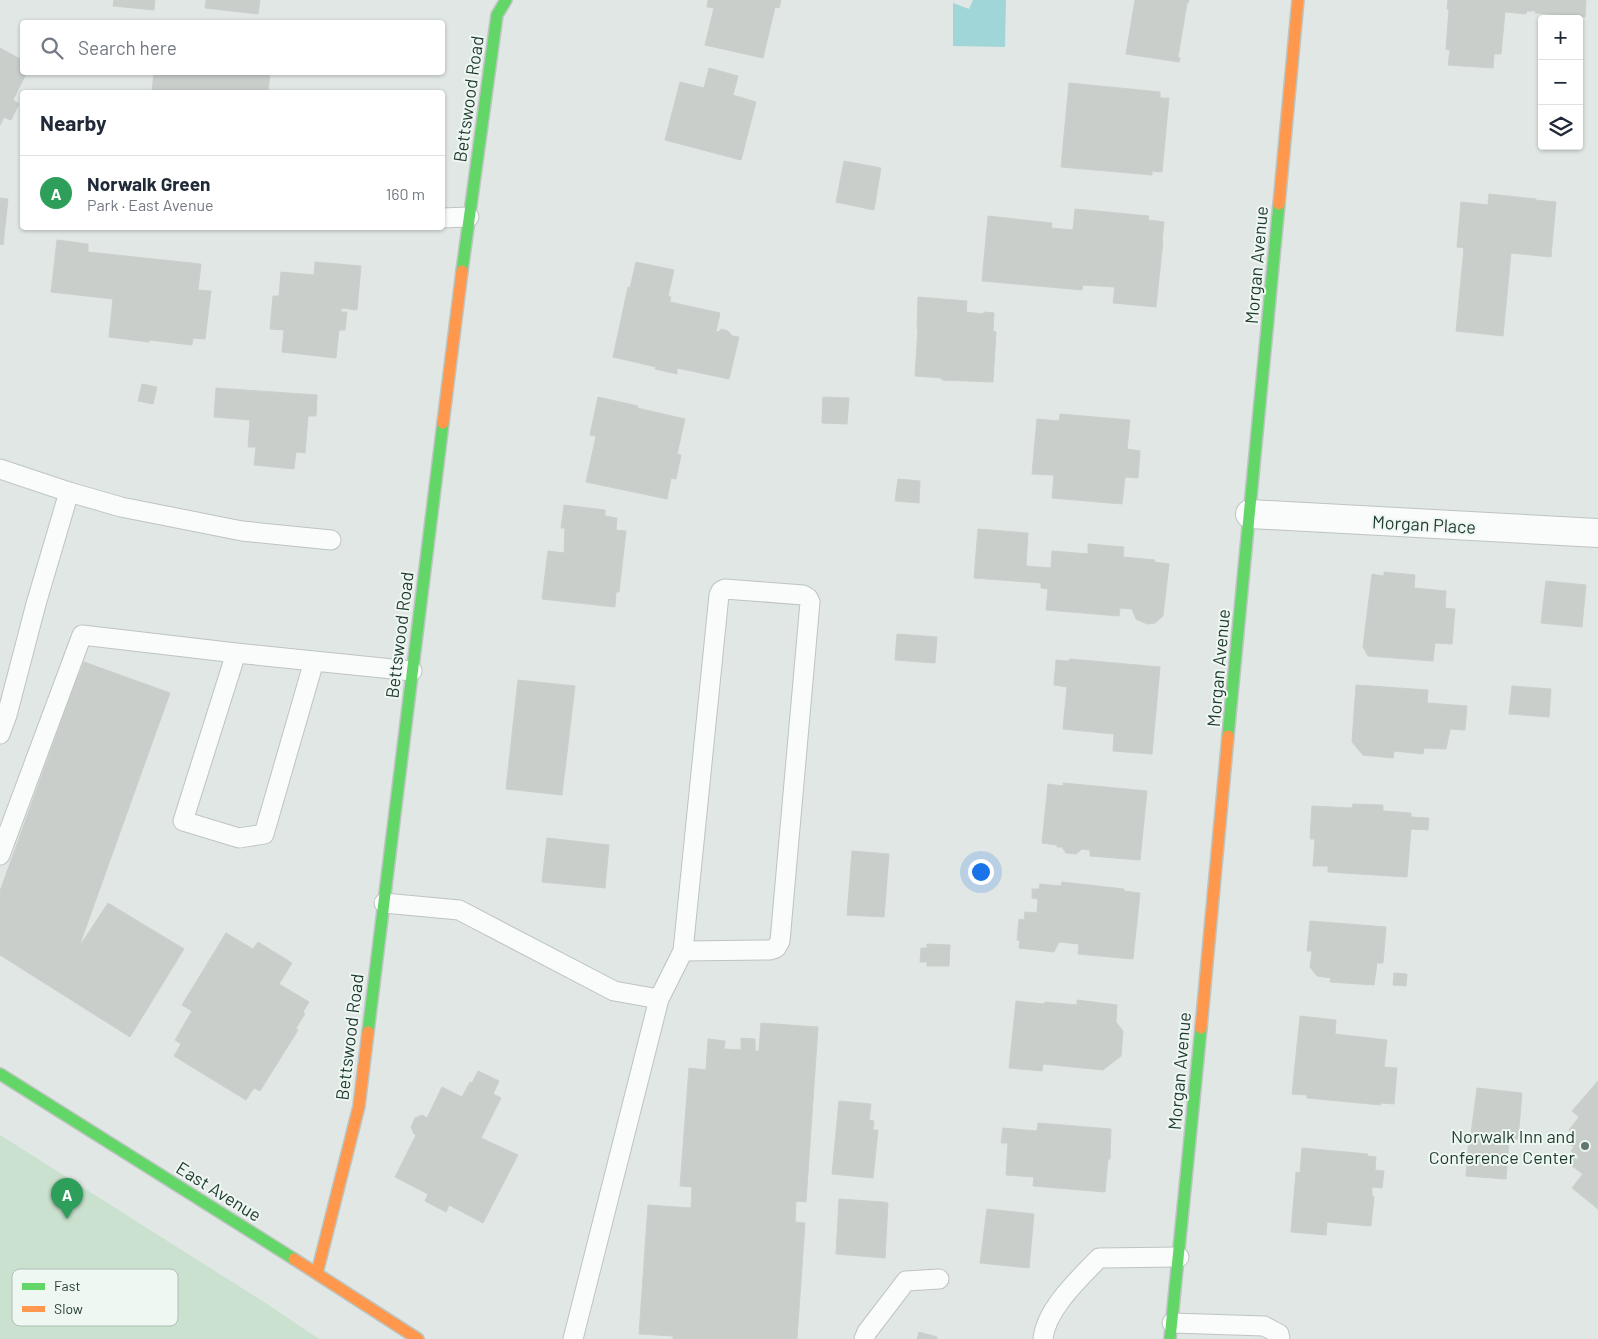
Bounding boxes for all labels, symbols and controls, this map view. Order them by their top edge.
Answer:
map controls [1538,15,1583,150]
button: + [1538,15,1583,60]
search box [20,20,445,75]
icon: search [38,34,66,62]
street label: Bettswood Road [448,34,488,164]
text: Search here [78,36,177,59]
button: − [1538,60,1583,105]
button: layers [1538,105,1583,150]
text: Nearby [40,110,106,135]
text: Norwalk Green [87,172,211,195]
text: A [51,184,61,203]
text: 160 m [386,184,425,203]
text: Park · East Avenue [87,195,214,214]
street label: Morgan Avenue [1240,205,1272,325]
street label: Morgan Place [1371,510,1477,538]
street label: Bettswood Road [380,570,418,700]
street label: Morgan Avenue [1202,608,1234,728]
your location [968,859,994,885]
street label: Bettswood Road [330,972,368,1102]
street label: Morgan Avenue [1163,1011,1195,1131]
place label: Norwalk Inn and Conference Center [1429,1125,1575,1168]
marker: Norwalk Inn and Conference Center [1579,1140,1591,1152]
street label: East Avenue [172,1156,266,1226]
pin: A [51,1178,83,1219]
legend [12,1269,178,1326]
text: Fast [54,1277,80,1294]
text: Slow [54,1300,83,1317]

